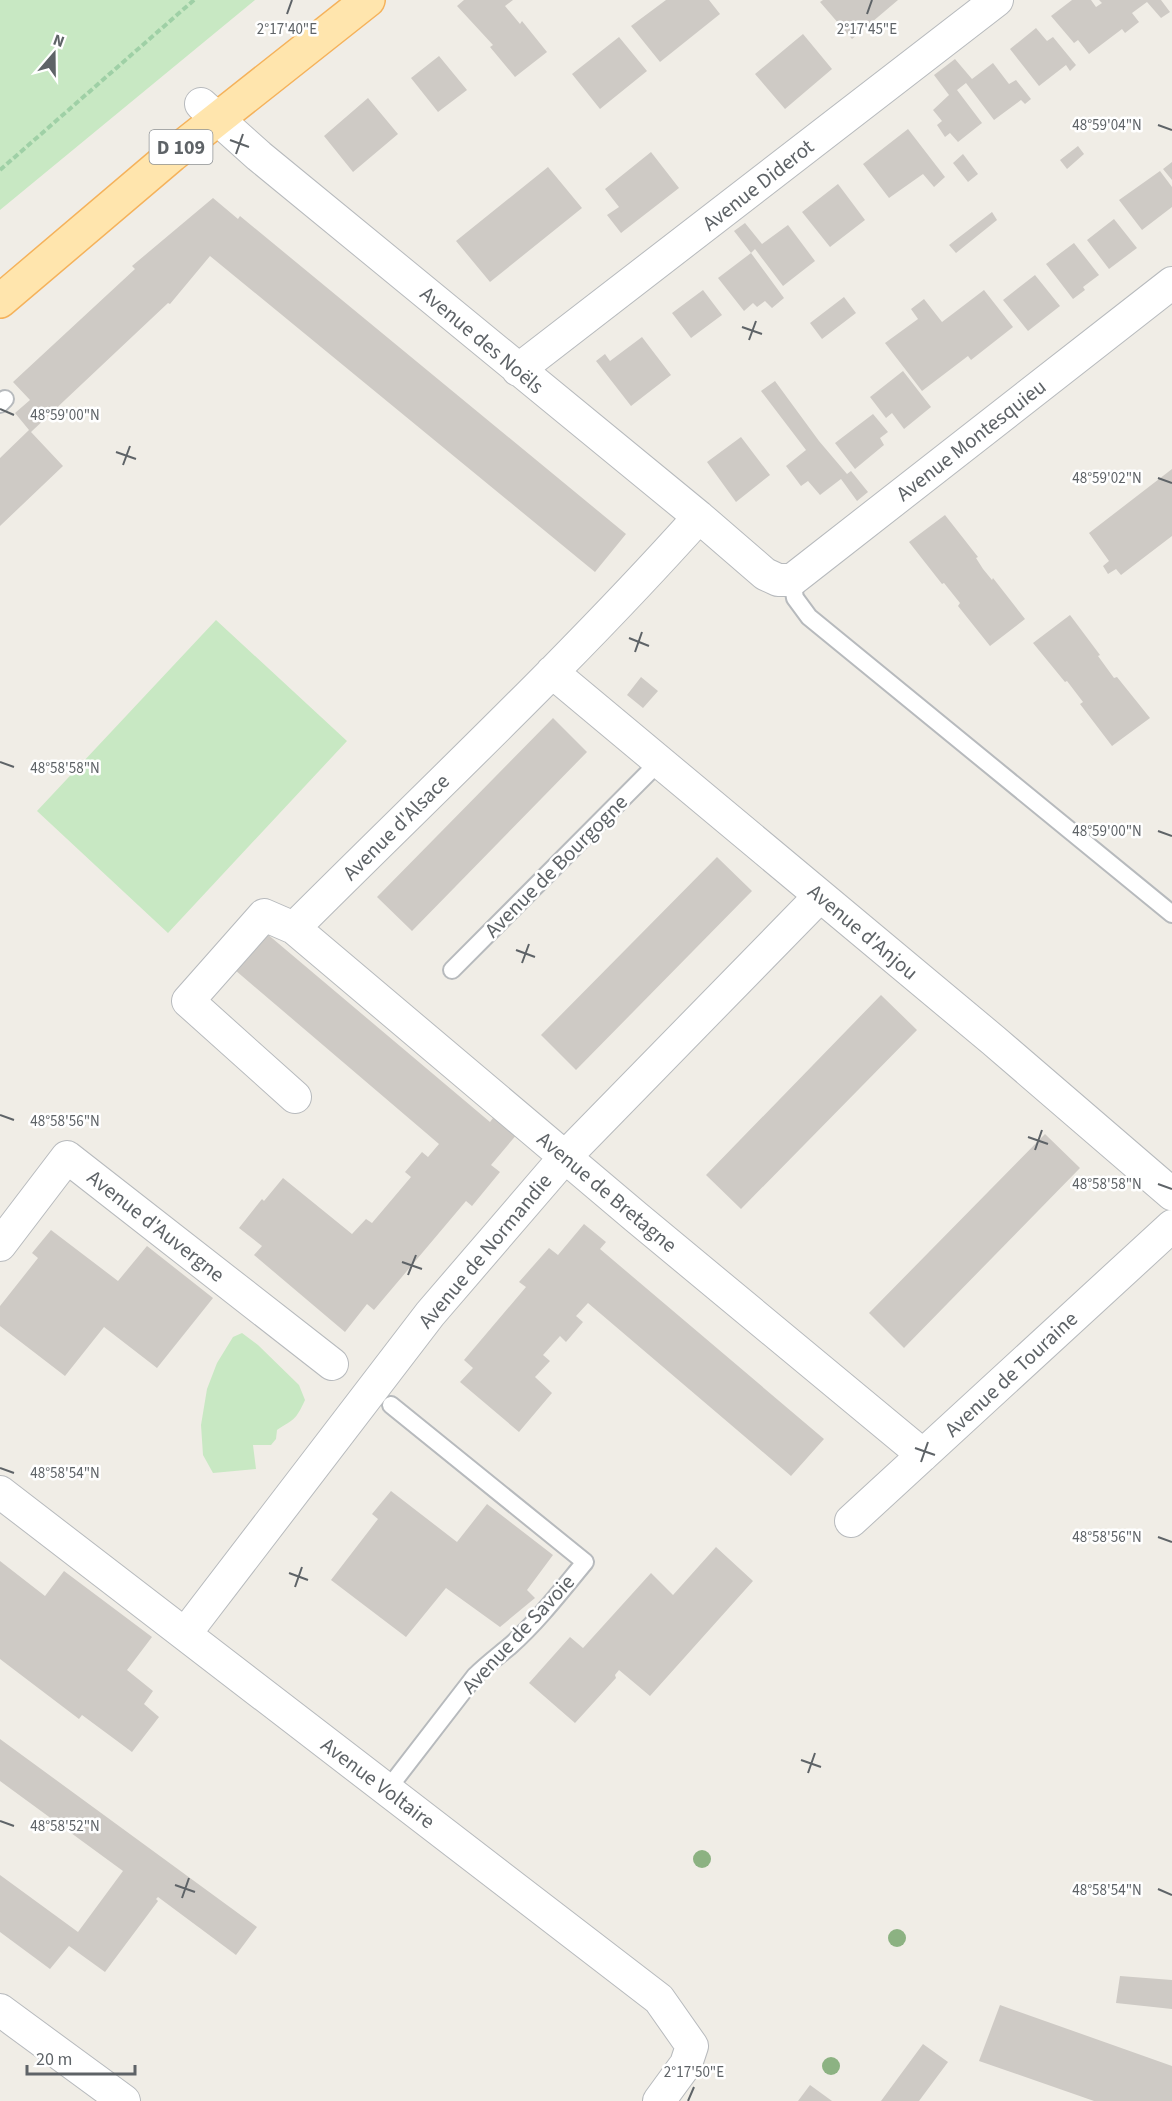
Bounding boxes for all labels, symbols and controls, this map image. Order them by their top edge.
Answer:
text: 2°17'40"E [257,19,317,40]
text: 2°17'45"E [837,19,897,40]
north arrow [24,24,84,84]
text: N [50,29,68,53]
text: 48°59'04"N [1072,115,1142,136]
road number: D 109 [150,130,213,164]
street label: Avenue Diderot [696,132,820,238]
street label: Avenue des Noëls [414,279,551,401]
street label: Avenue Montesquieu [890,372,1052,508]
text: 48°59'00"N [30,405,100,426]
text: 48°59'02"N [1072,468,1142,489]
text: 48°58'58"N [30,758,100,779]
street label: Avenue d'Alsace [336,767,456,887]
street label: Avenue de Bourgogne [478,788,634,944]
text: 48°59'00"N [1072,821,1142,842]
street label: Avenue d'Anjou [801,877,925,987]
text: 48°58'56"N [30,1111,100,1132]
street label: Avenue de Bretagne [531,1124,683,1260]
street label: Avenue d'Auvergne [81,1163,231,1289]
street label: Avenue de Normandie [411,1167,559,1335]
text: 48°58'58"N [1072,1174,1142,1195]
street label: Avenue de Touraine [938,1304,1084,1444]
text: 48°58'54"N [30,1463,100,1484]
text: 48°58'56"N [1072,1527,1142,1548]
street label: Avenue de Savoie [455,1568,581,1700]
street label: Avenue Voltaire [315,1730,441,1836]
text: 48°58'52"N [30,1816,100,1837]
text: 48°58'54"N [1072,1880,1142,1901]
scale bar [27,2038,135,2076]
text: 20 m [36,2047,72,2072]
text: 2°17'50"E [664,2062,724,2083]

